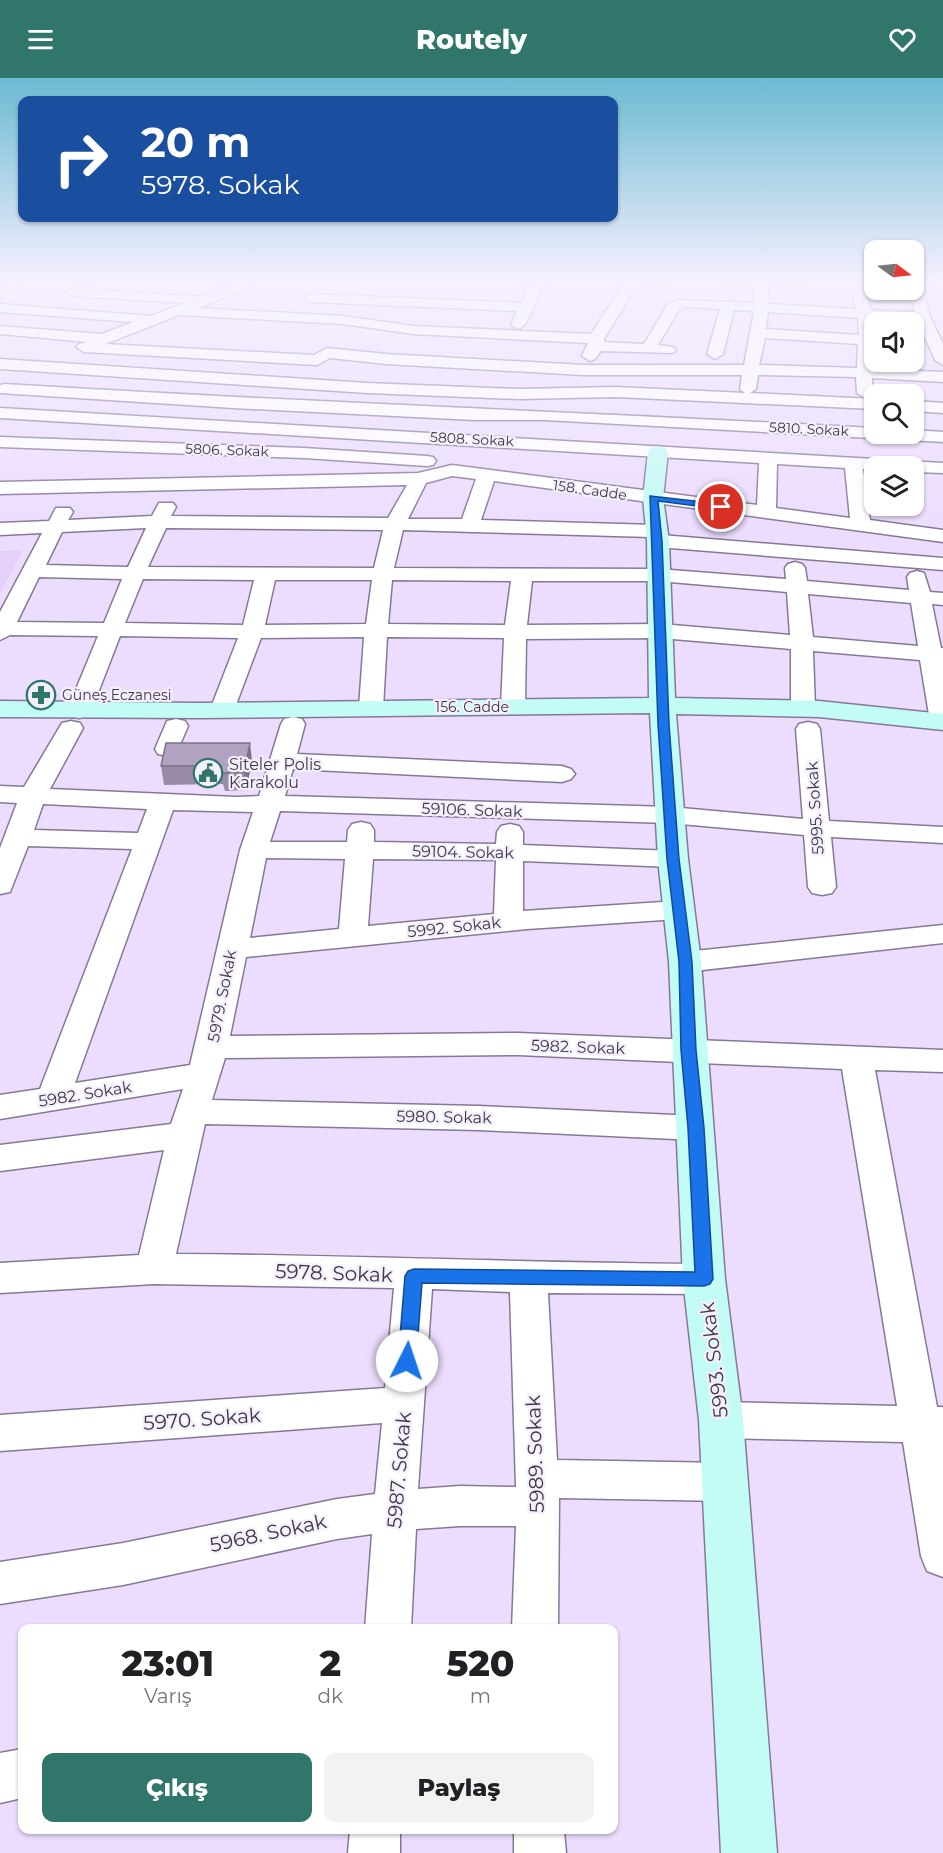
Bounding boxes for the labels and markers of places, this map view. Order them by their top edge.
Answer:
pin [695,481,746,532]
pharmacy icon: Güneş Eczanesi [25,679,57,711]
place label: Güneş Eczanesi [62,686,172,704]
place label: Siteler Polis Karakolu [229,755,321,792]
public building icon: Siteler Polis Karakolu [192,757,224,789]

